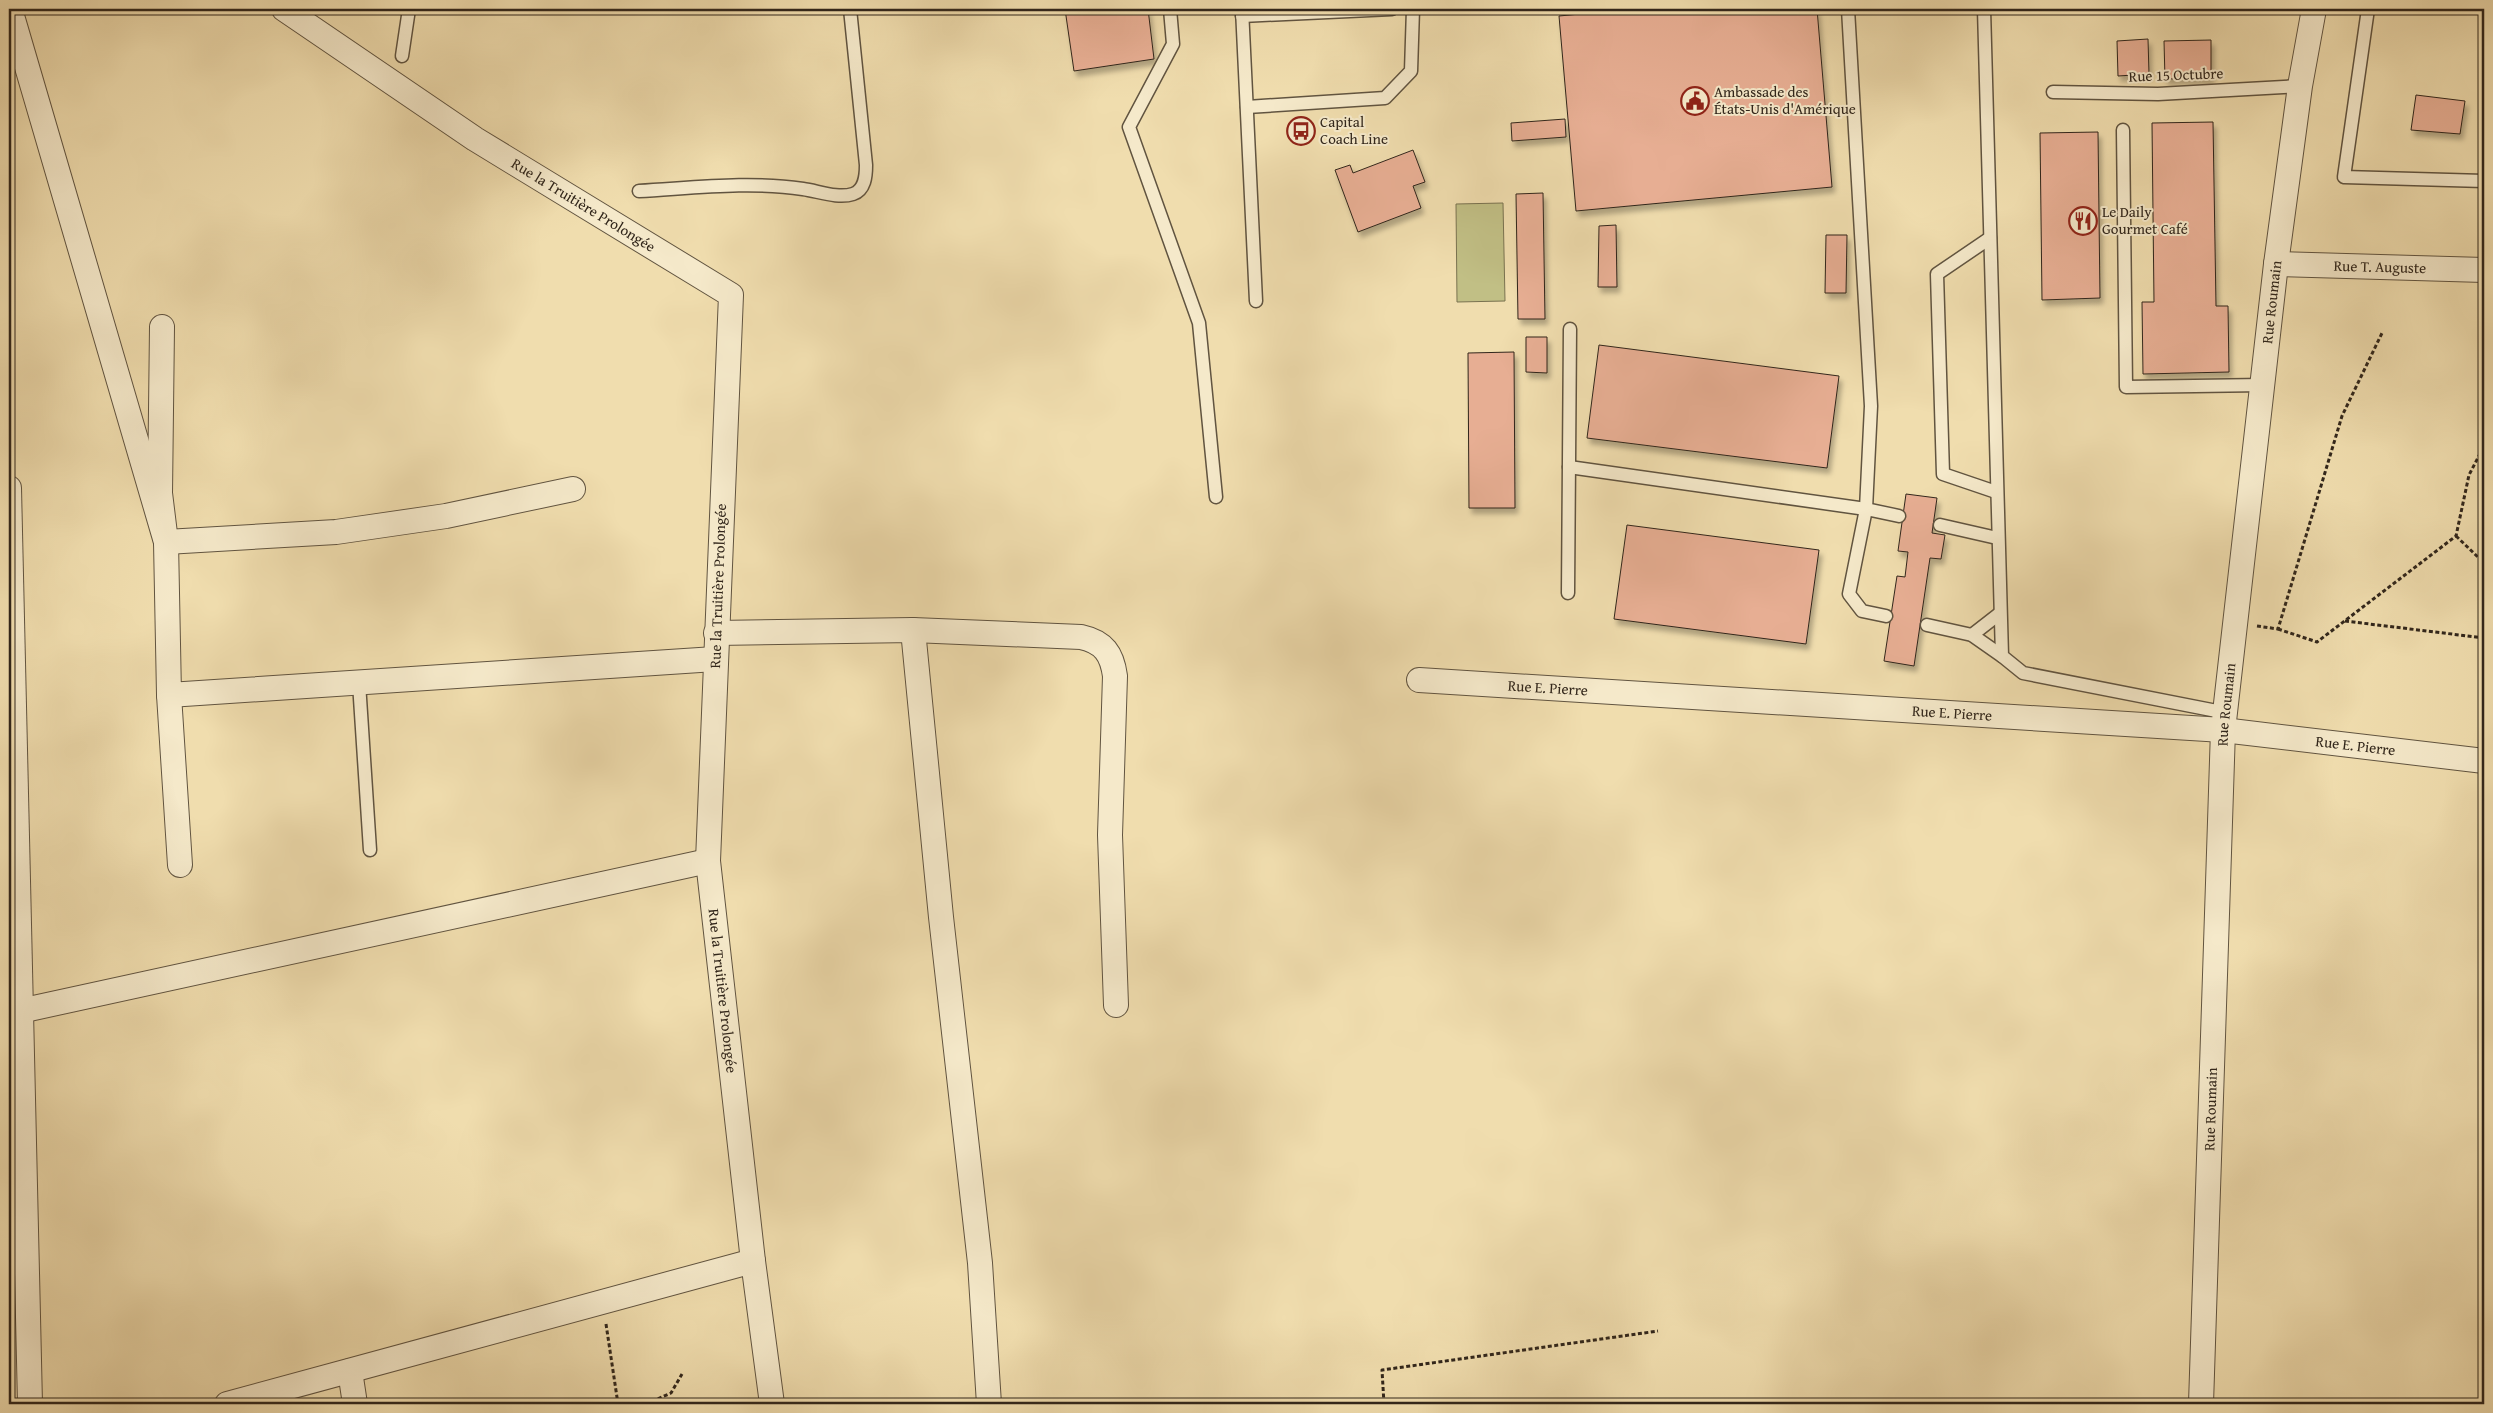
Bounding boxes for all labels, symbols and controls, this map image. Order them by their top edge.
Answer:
street label: Rue 15 Octubre [2128,62,2224,87]
place label: Ambassade des États-Unis d'Amérique [1714,81,1856,119]
public building icon: Ambassade des États-Unis d'Amérique [1680,86,1710,116]
place label: Capital Coach Line [1320,111,1388,149]
bus stop icon: Capital Coach Line [1286,116,1316,146]
street label: Rue la Truitière Prolongée [508,153,660,257]
place label: Le Daily Gourmet Café [2102,201,2188,239]
restaurant icon: Le Daily Gourmet Café [2068,206,2098,236]
street label: Rue T. Auguste [2333,255,2427,278]
street label: Rue Roumain [2256,259,2286,345]
street label: Rue la Truitière Prolongée [704,503,731,669]
street label: Rue Roumain [2211,661,2241,746]
street label: Rue E. Pierre [1507,675,1588,700]
street label: Rue E. Pierre [1911,700,1993,726]
street label: Rue E. Pierre [2315,730,2397,760]
street label: Rue la Truitière Prolongée [703,908,743,1074]
street label: Rue Roumain [2198,1066,2222,1151]

